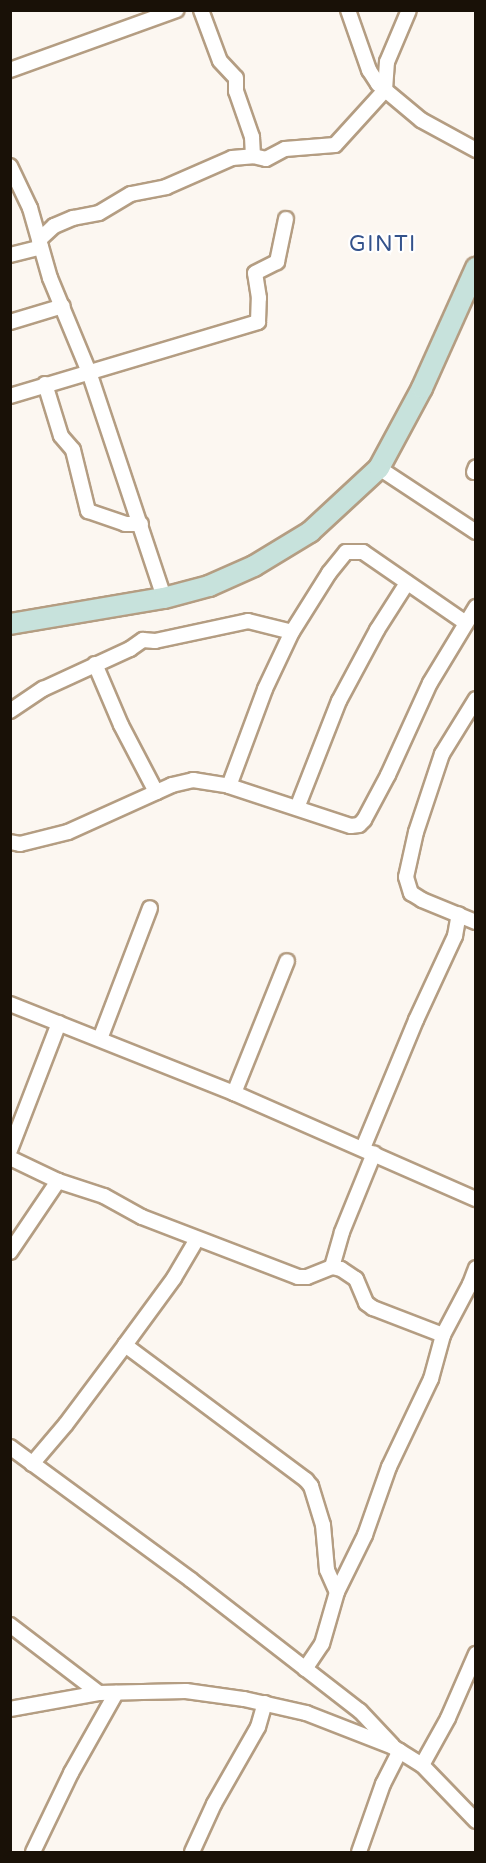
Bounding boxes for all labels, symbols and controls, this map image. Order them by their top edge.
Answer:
district label: GINTI [349,232,417,258]

